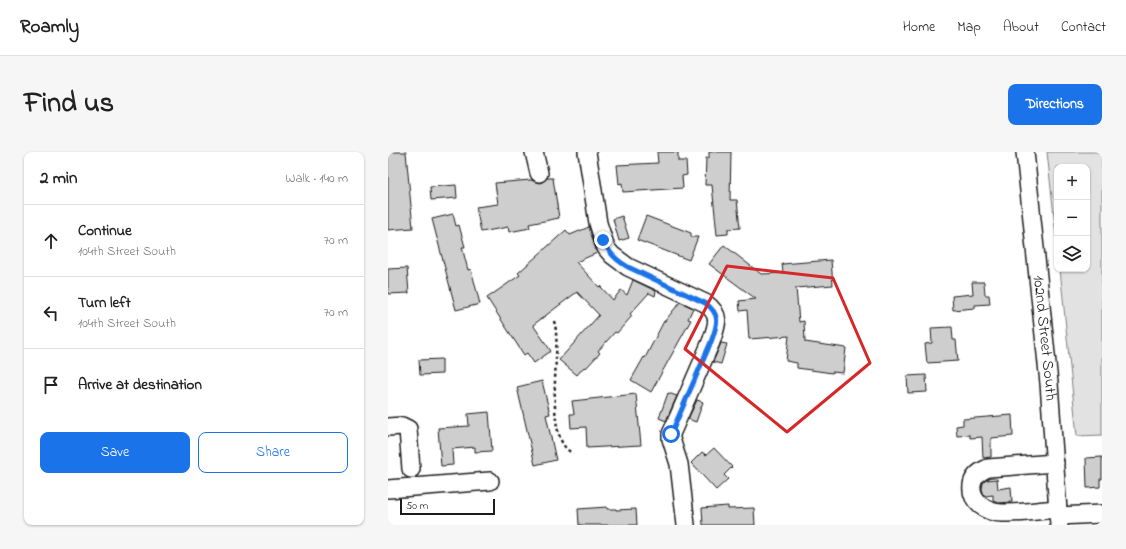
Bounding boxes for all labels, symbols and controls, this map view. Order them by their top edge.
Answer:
text: Roamly [20,14,79,41]
text: Home [903,17,935,38]
text: Map [957,17,981,38]
text: About [1003,17,1039,38]
text: Contact [1061,17,1106,38]
text: Find us [24,84,114,125]
button: Directions [1008,84,1102,125]
map controls [1054,164,1090,272]
button: + [1054,164,1090,200]
text: 2 min [40,166,77,191]
text: Walk · 140 m [285,169,348,188]
button: − [1054,200,1090,236]
text: Continue [78,220,132,242]
icon: ahead [40,230,62,252]
text: 70 m [324,231,348,250]
route end [594,231,612,249]
button: layers [1054,236,1090,272]
text: 104th Street South [78,242,176,261]
street label: 102nd Street South [1026,274,1062,402]
text: Turn left [78,292,131,314]
icon: left [40,302,62,324]
text: 70 m [324,303,348,322]
text: 104th Street South [78,314,176,333]
icon: arrive [40,374,62,396]
text: Arrive at destination [78,374,202,396]
route start [662,425,680,443]
button: Save [40,432,190,473]
button: Share [198,432,348,473]
scale bar [400,497,495,516]
text: 50 m [406,498,428,514]

